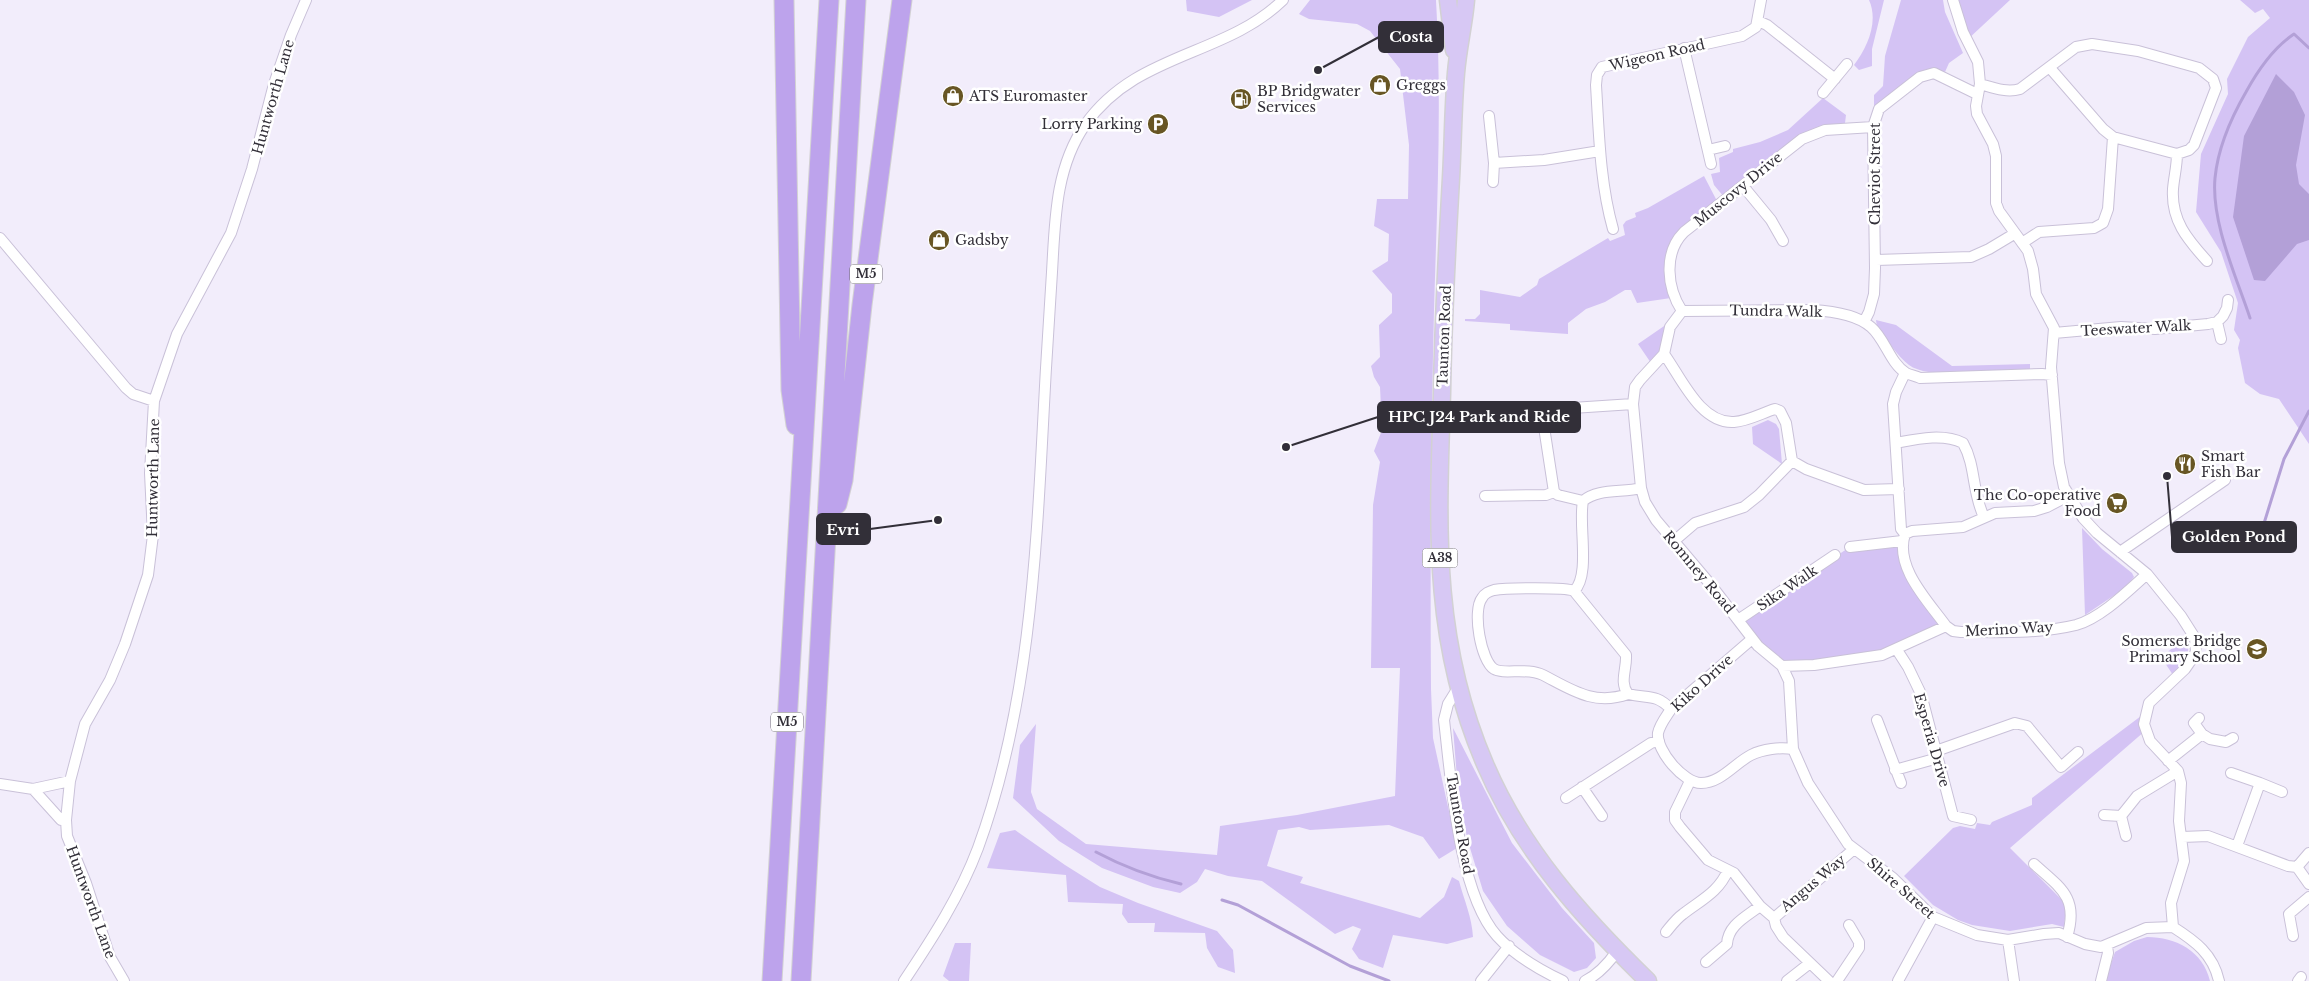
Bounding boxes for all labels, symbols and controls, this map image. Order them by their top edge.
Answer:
callout: Costa [1379,22,1443,52]
text: Costa [1389,27,1433,46]
street label: Wigeon Road [1606,35,1707,75]
street label: Huntworth Lane [248,37,298,157]
shop icon: Greggs [1368,73,1392,97]
place label: Greggs [1396,76,1446,94]
place label: BP Bridgwater Services [1257,82,1361,116]
shop icon: ATS Euromaster [941,84,965,108]
place label: ATS Euromaster [968,87,1088,105]
fuel station icon: BP Bridgwater Services [1229,87,1253,111]
parking icon: Lorry Parking [1146,112,1170,136]
place label: Lorry Parking [1041,115,1143,133]
street label: Cheviot Street [1866,122,1884,225]
street label: Muscovy Drive [1690,148,1786,230]
shop icon: Gadsby [927,228,951,252]
place label: Gadsby [955,231,1009,249]
road number: M5 [850,264,882,284]
street label: Taunton Road [1433,284,1455,387]
street label: Tundra Walk [1729,301,1823,321]
street label: Teeswater Walk [2080,316,2192,340]
callout: HPC J24 Park and Ride [1378,402,1580,432]
text: HPC J24 Park and Ride [1388,407,1570,426]
street label: Huntworth Lane [143,418,163,538]
place label: Smart Fish Bar [2201,447,2261,481]
restaurant icon: Smart Fish Bar [2173,452,2197,476]
place label: The Co-operative Food [1974,486,2102,520]
supermarket icon: The Co-operative Food [2105,491,2129,515]
callout: Evri [817,514,870,544]
text: Evri [826,520,860,539]
callout: Golden Pond [2172,522,2296,552]
street label: Romney Road [1659,527,1739,617]
text: Golden Pond [2182,527,2287,546]
road number: A38 [1422,548,1458,568]
street label: Sika Walk [1753,561,1821,615]
street label: Merino Way [1964,618,2054,640]
place label: Somerset Bridge Primary School [2121,632,2241,666]
school or university icon: Somerset Bridge Primary School [2245,637,2269,661]
street label: Kiko Drive [1667,651,1737,715]
street label: Esperia Drive [1910,691,1954,789]
road number: M5 [771,712,803,732]
street label: Taunton Road [1442,772,1478,876]
street label: Huntworth Lane [62,843,120,961]
street label: Angus Way [1776,850,1849,916]
street label: Shire Street [1863,854,1939,923]

